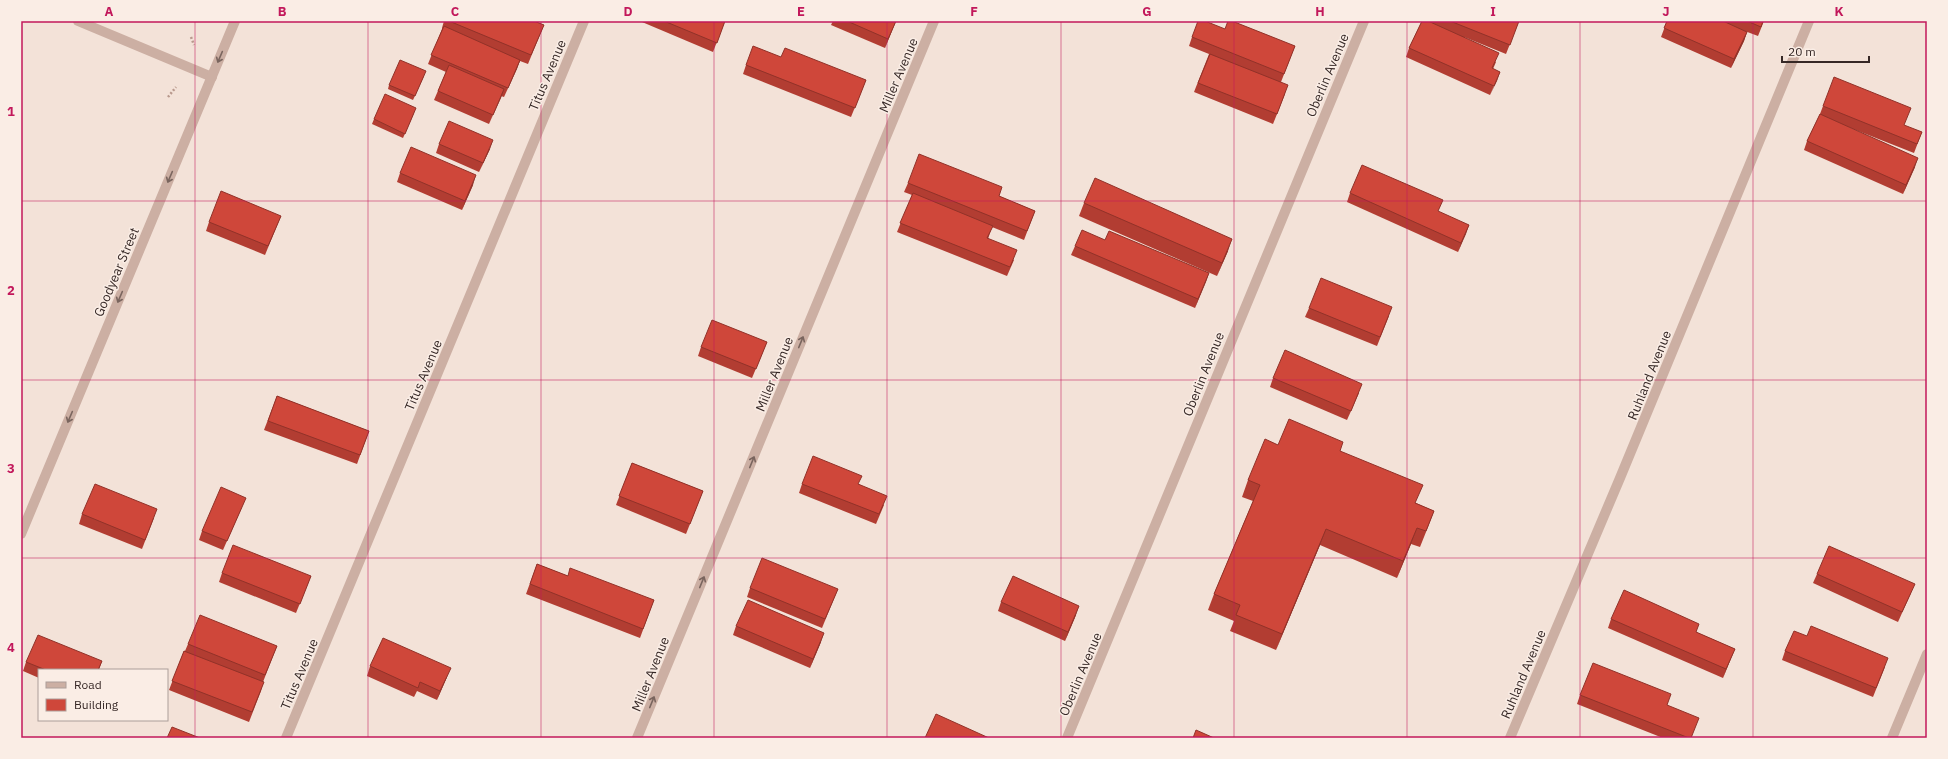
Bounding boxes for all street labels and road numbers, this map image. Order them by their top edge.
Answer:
street label: Oberlin Avenue [1302,31,1353,120]
street label: Miller Avenue [875,35,922,115]
street label: Titus Avenue [525,37,570,113]
street label: Goodyear Street [90,225,143,319]
street label: Ruhland Avenue [1624,328,1675,422]
street label: Oberlin Avenue [1179,330,1228,419]
street label: Miller Avenue [752,334,797,414]
street label: Titus Avenue [401,337,446,413]
street label: Ruhland Avenue [1497,627,1550,721]
street label: Oberlin Avenue [1055,630,1106,719]
street label: Miller Avenue [628,634,673,714]
street label: Titus Avenue [277,636,322,712]

